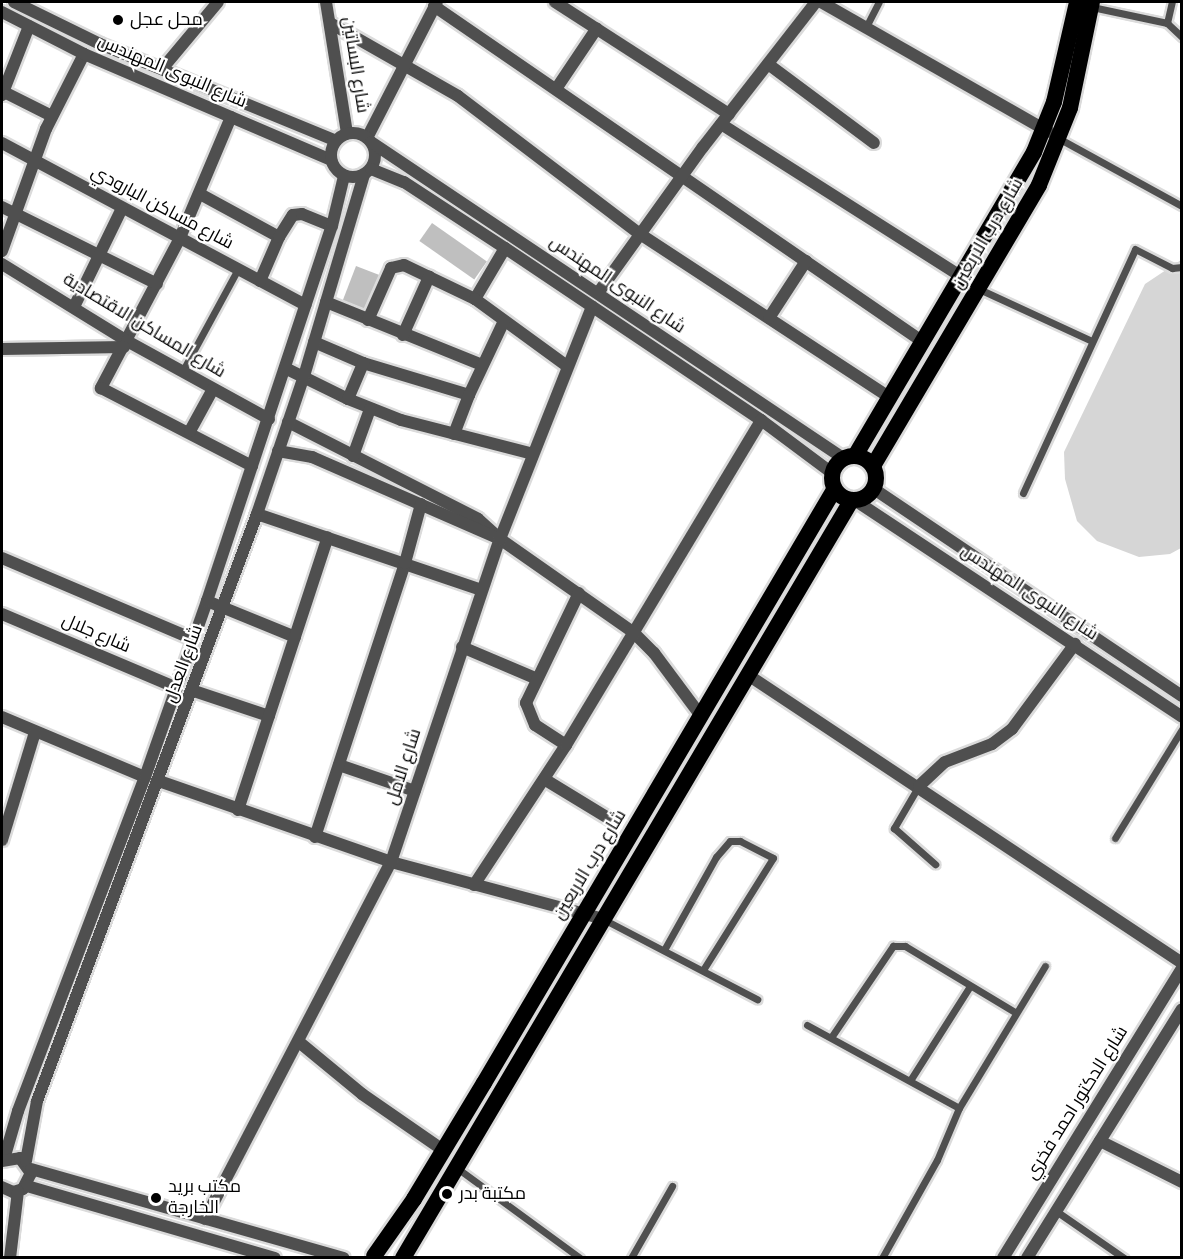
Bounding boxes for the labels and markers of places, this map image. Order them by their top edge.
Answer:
place label: محل عجل [130,9,203,31]
marker: محل عجل [111,13,125,27]
place label: مكتب بريد الخارجة [168,1177,241,1220]
place label: مكتبة بدر [459,1183,526,1205]
marker: مكتبة بدر [440,1187,454,1201]
marker: مكتب بريد الخارجة [149,1191,163,1205]

